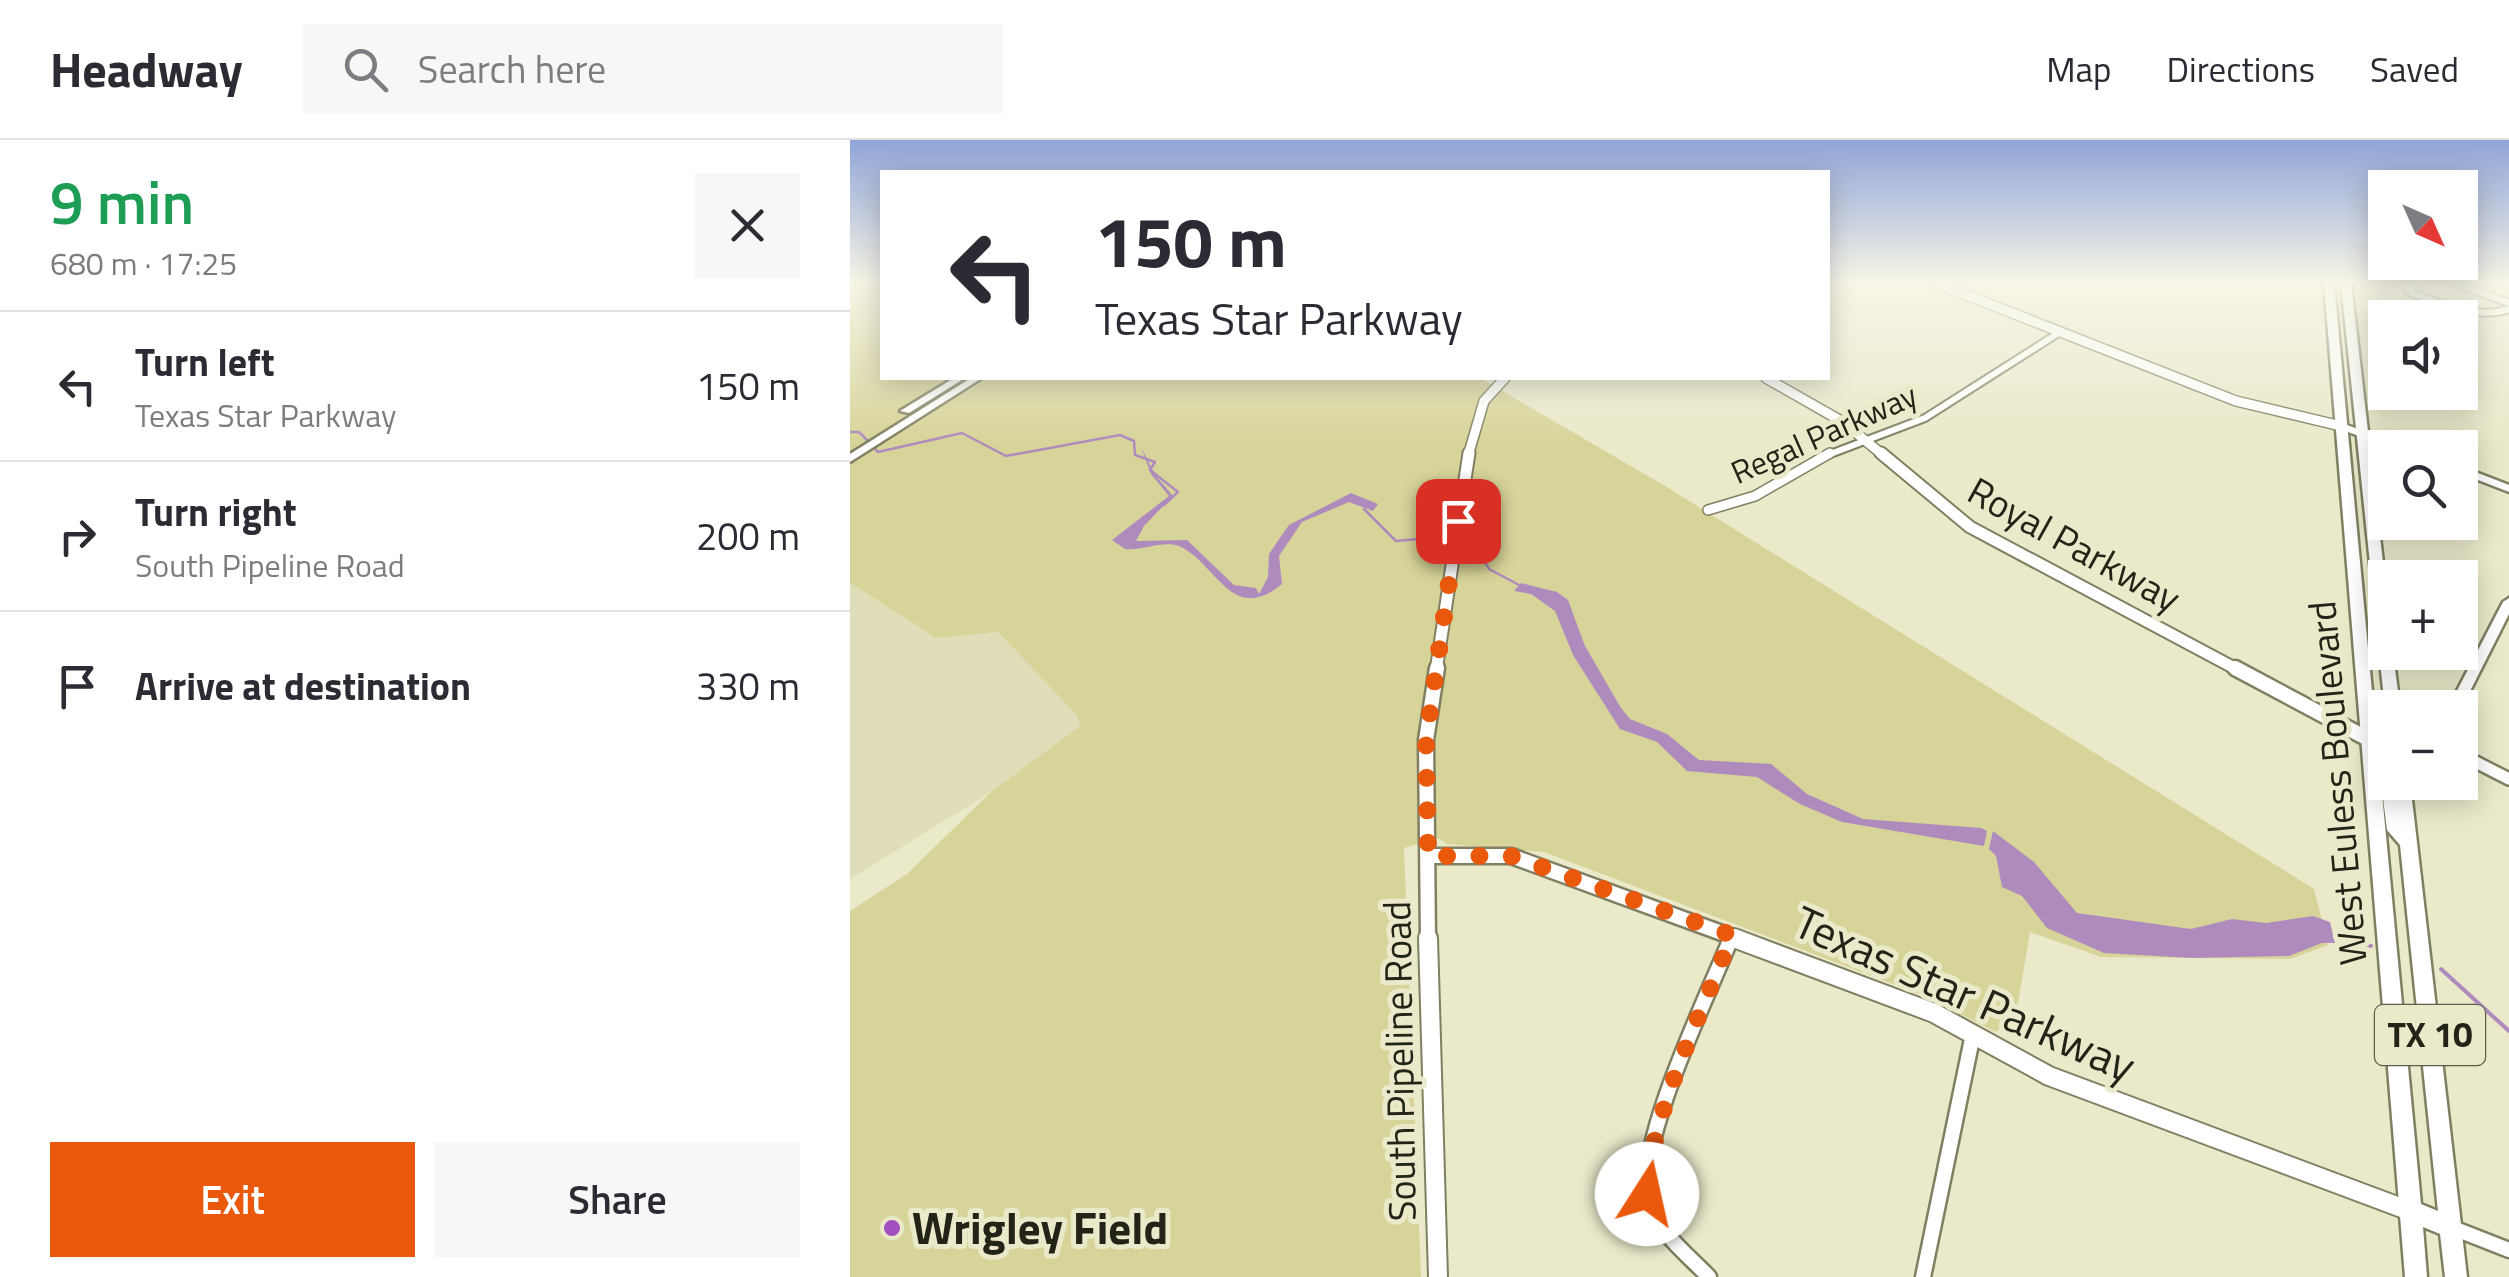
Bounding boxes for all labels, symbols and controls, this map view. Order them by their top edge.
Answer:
search box [303,24,1003,114]
text: Headway [50,33,243,106]
text: Search here [418,40,606,98]
icon: search [338,42,393,97]
text: Map [2046,42,2112,96]
text: Directions [2167,42,2315,96]
text: Saved [2370,42,2459,96]
text: 9 min [50,156,194,247]
north arrow [2368,170,2478,280]
map controls [2368,170,2478,800]
button: close [695,173,800,278]
text: 150 m [1095,188,1287,294]
icon: left [930,210,1060,340]
text: 680 m · 17:25 [50,239,237,287]
text: Texas Star Parkway [1095,284,1463,352]
button: sound [2368,300,2478,410]
text: Turn left [135,333,275,391]
text: 150 m [696,357,800,415]
icon: left [50,359,105,414]
street label: Regal Parkway [1723,371,1924,496]
text: Texas Star Parkway [135,391,396,439]
button: search [2368,430,2478,540]
street label: Royal Parkway [1957,462,2192,627]
pin [1416,479,1501,564]
text: Turn right [135,483,297,541]
icon: arrive [1431,494,1486,549]
text: 200 m [696,507,800,565]
icon: right [50,509,105,564]
text: South Pipeline Road [135,541,405,589]
button: + [2368,560,2478,670]
street label: West Euless Boulevard [2292,599,2382,967]
text: Arrive at destination [135,657,471,715]
text: 330 m [696,657,800,715]
icon: arrive [50,659,105,714]
button: − [2368,690,2478,800]
street label: Texas Star Parkway [1784,887,2147,1099]
street label: South Pipeline Road [1367,900,1431,1222]
road number: TX 10 [2375,1005,2485,1065]
button: Exit [50,1142,415,1257]
button: Share [435,1142,800,1257]
position arrow [1595,1142,1699,1246]
place label: Wrigley Field [912,1193,1168,1261]
marker: Wrigley Field [881,1217,903,1239]

